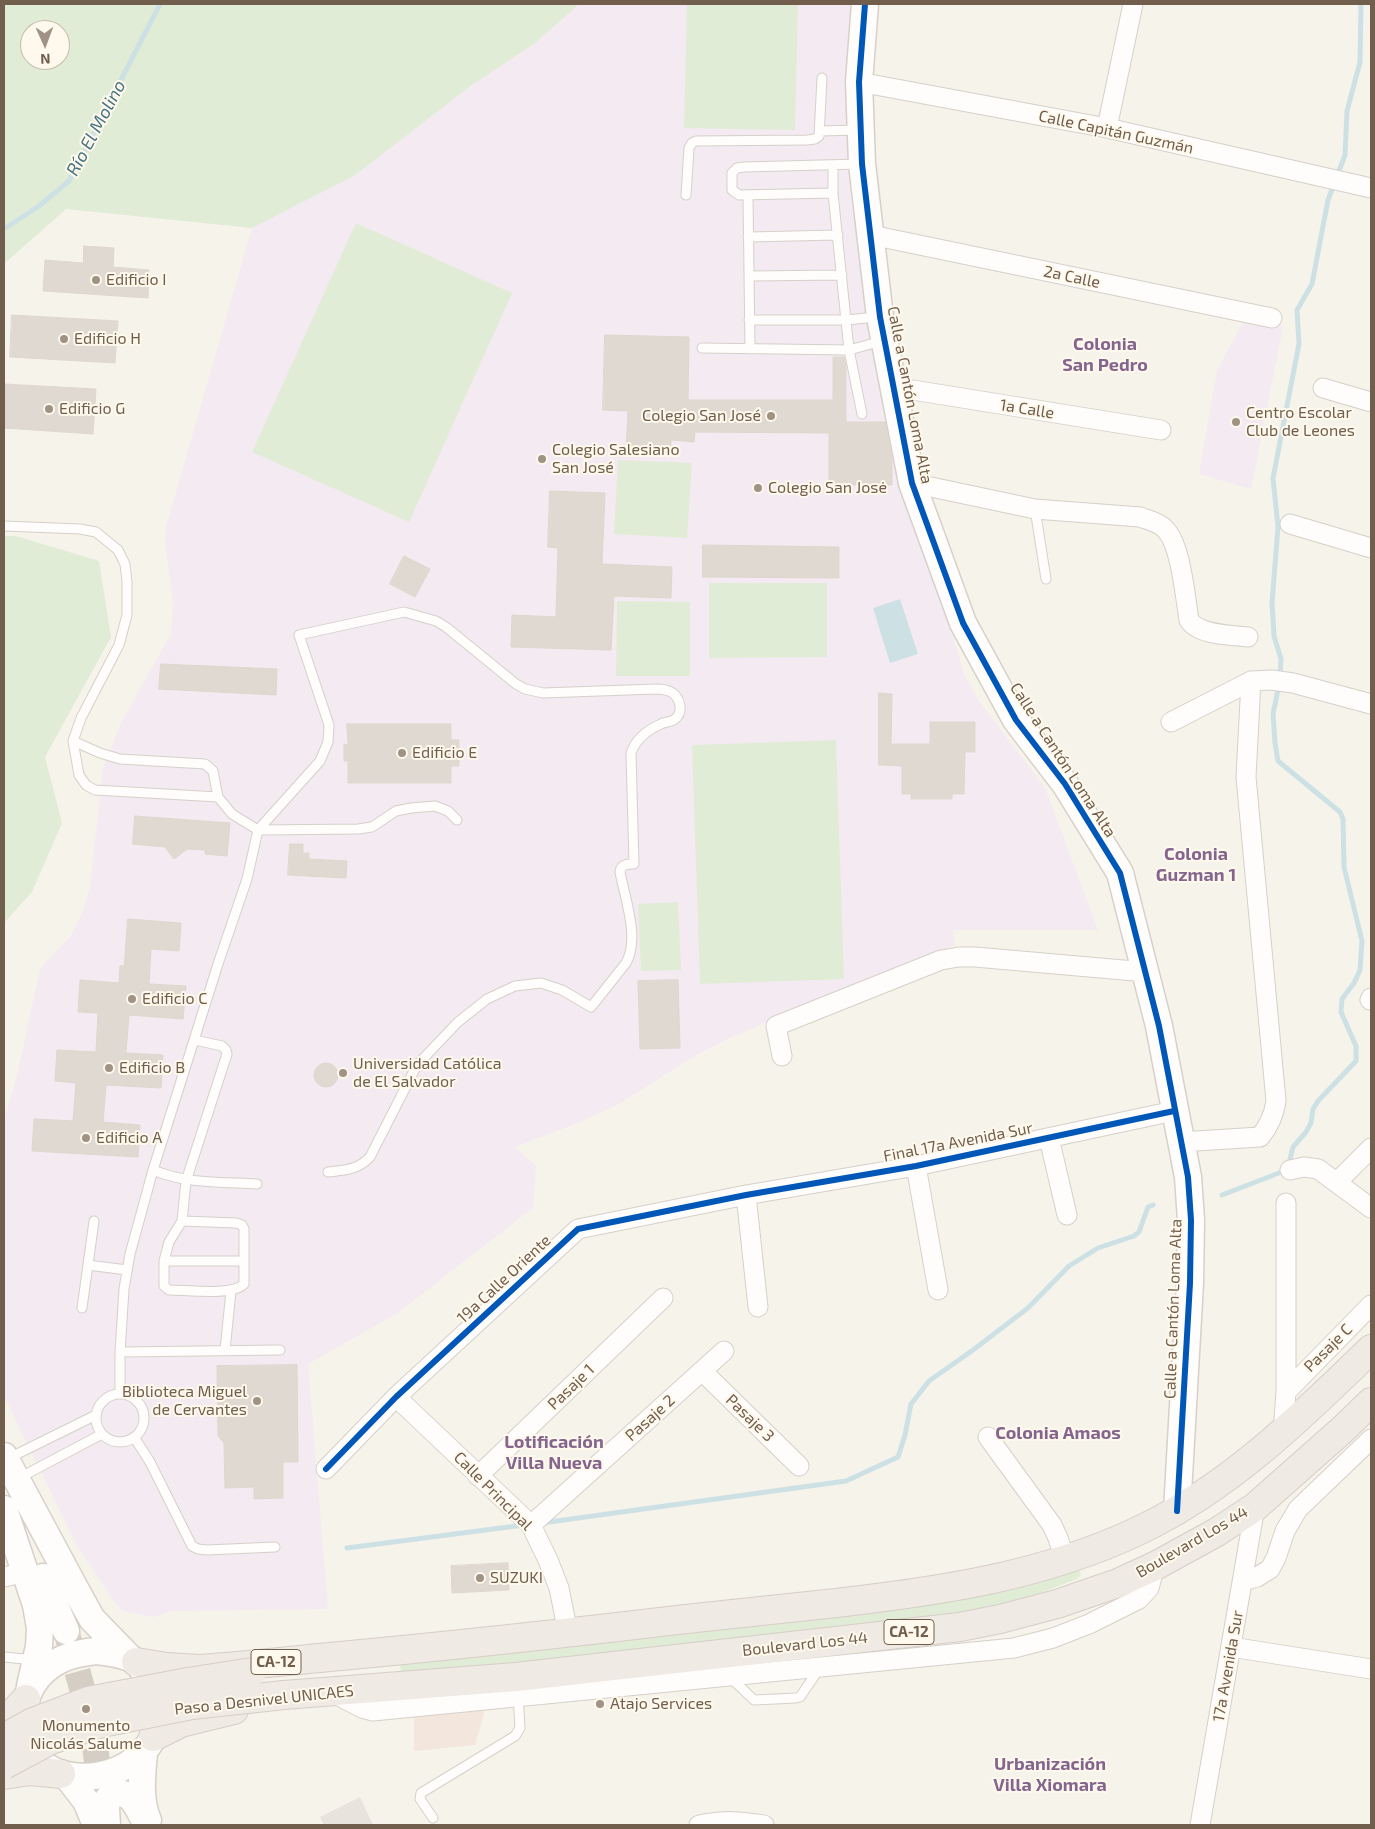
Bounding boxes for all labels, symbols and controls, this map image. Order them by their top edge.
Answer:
north arrow [20,20,70,70]
text: N [40,51,51,68]
water label: Río El Molino [62,76,130,180]
street label: Calle Capitán Guzmán [1037,106,1195,158]
street label: 2a Calle [1042,262,1102,292]
place label: Edificio I [106,270,166,290]
marker: Edificio I [90,274,102,286]
street label: Calle a Cantón Loma Alta [883,305,937,485]
place label: Edificio H [74,329,141,349]
marker: Edificio H [58,333,70,345]
district label: Colonia San Pedro [1062,333,1148,376]
street label: 1a Calle [998,395,1056,423]
place label: Edificio G [59,399,125,419]
marker: Edificio G [43,403,55,415]
place label: Centro Escolar Club de Leones [1246,403,1355,441]
place label: Colegio San José [642,406,761,426]
marker: Colegio San José [765,410,777,422]
marker: Centro Escolar Club de Leones [1230,416,1242,428]
place label: Colegio Salesiano San José [552,440,679,478]
marker: Colegio Salesiano San José [536,453,548,465]
place label: Colegio San Josė [768,478,887,498]
marker: Colegio San Josė [752,482,764,494]
street label: Calle a Cantón Loma Alta [1006,679,1120,841]
place label: Edificio E [412,743,477,763]
marker: Edificio E [396,747,408,759]
district label: Colonia Guzman 1 [1156,843,1236,886]
place label: Edificio C [142,989,207,1009]
marker: Edificio C [126,993,138,1005]
place label: Universidad Católica de El Salvador [353,1054,502,1092]
place label: Edificio B [119,1058,185,1078]
marker: Edificio B [103,1062,115,1074]
marker: Universidad Católica de El Salvador [337,1067,349,1079]
street label: Final 17a Avenida Sur [882,1118,1034,1166]
place label: Edificio A [96,1128,162,1148]
marker: Edificio A [80,1132,92,1144]
street label: Calle a Cantón Loma Alta [1160,1219,1186,1399]
street label: 19a Calle Oriente [453,1231,555,1327]
street label: Pasaje C [1300,1320,1356,1376]
street label: Pasaje 1 [544,1360,598,1414]
place label: Biblioteca Miguel de Cervantes [122,1382,247,1420]
street label: Pasaje 3 [722,1390,778,1446]
street label: Pasaje 2 [621,1391,679,1445]
marker: Biblioteca Miguel de Cervantes [251,1395,263,1407]
district label: Colonia Amaos [995,1422,1121,1444]
district label: Lotificación Villa Nueva [504,1431,604,1474]
street label: Calle Principal [450,1448,536,1534]
street label: Boulevard Los 44 [1133,1502,1251,1582]
place label: SUZUKI [490,1568,543,1588]
marker: SUZUKI [474,1572,486,1584]
street label: 17a Avenida Sur [1209,1609,1247,1723]
road number: CA-12 [884,1620,934,1644]
street label: Boulevard Los 44 [741,1628,869,1660]
road number: CA-12 [251,1650,301,1674]
street label: Paso a Desnivel UNICAES [173,1681,355,1719]
place label: Atajo Services [610,1694,712,1714]
marker: Atajo Services [594,1698,606,1710]
marker: Monumento Nicolás Salume [80,1703,92,1715]
place label: Monumento Nicolás Salume [30,1716,142,1754]
district label: Urbanización Villa Xiomara [993,1753,1107,1796]

